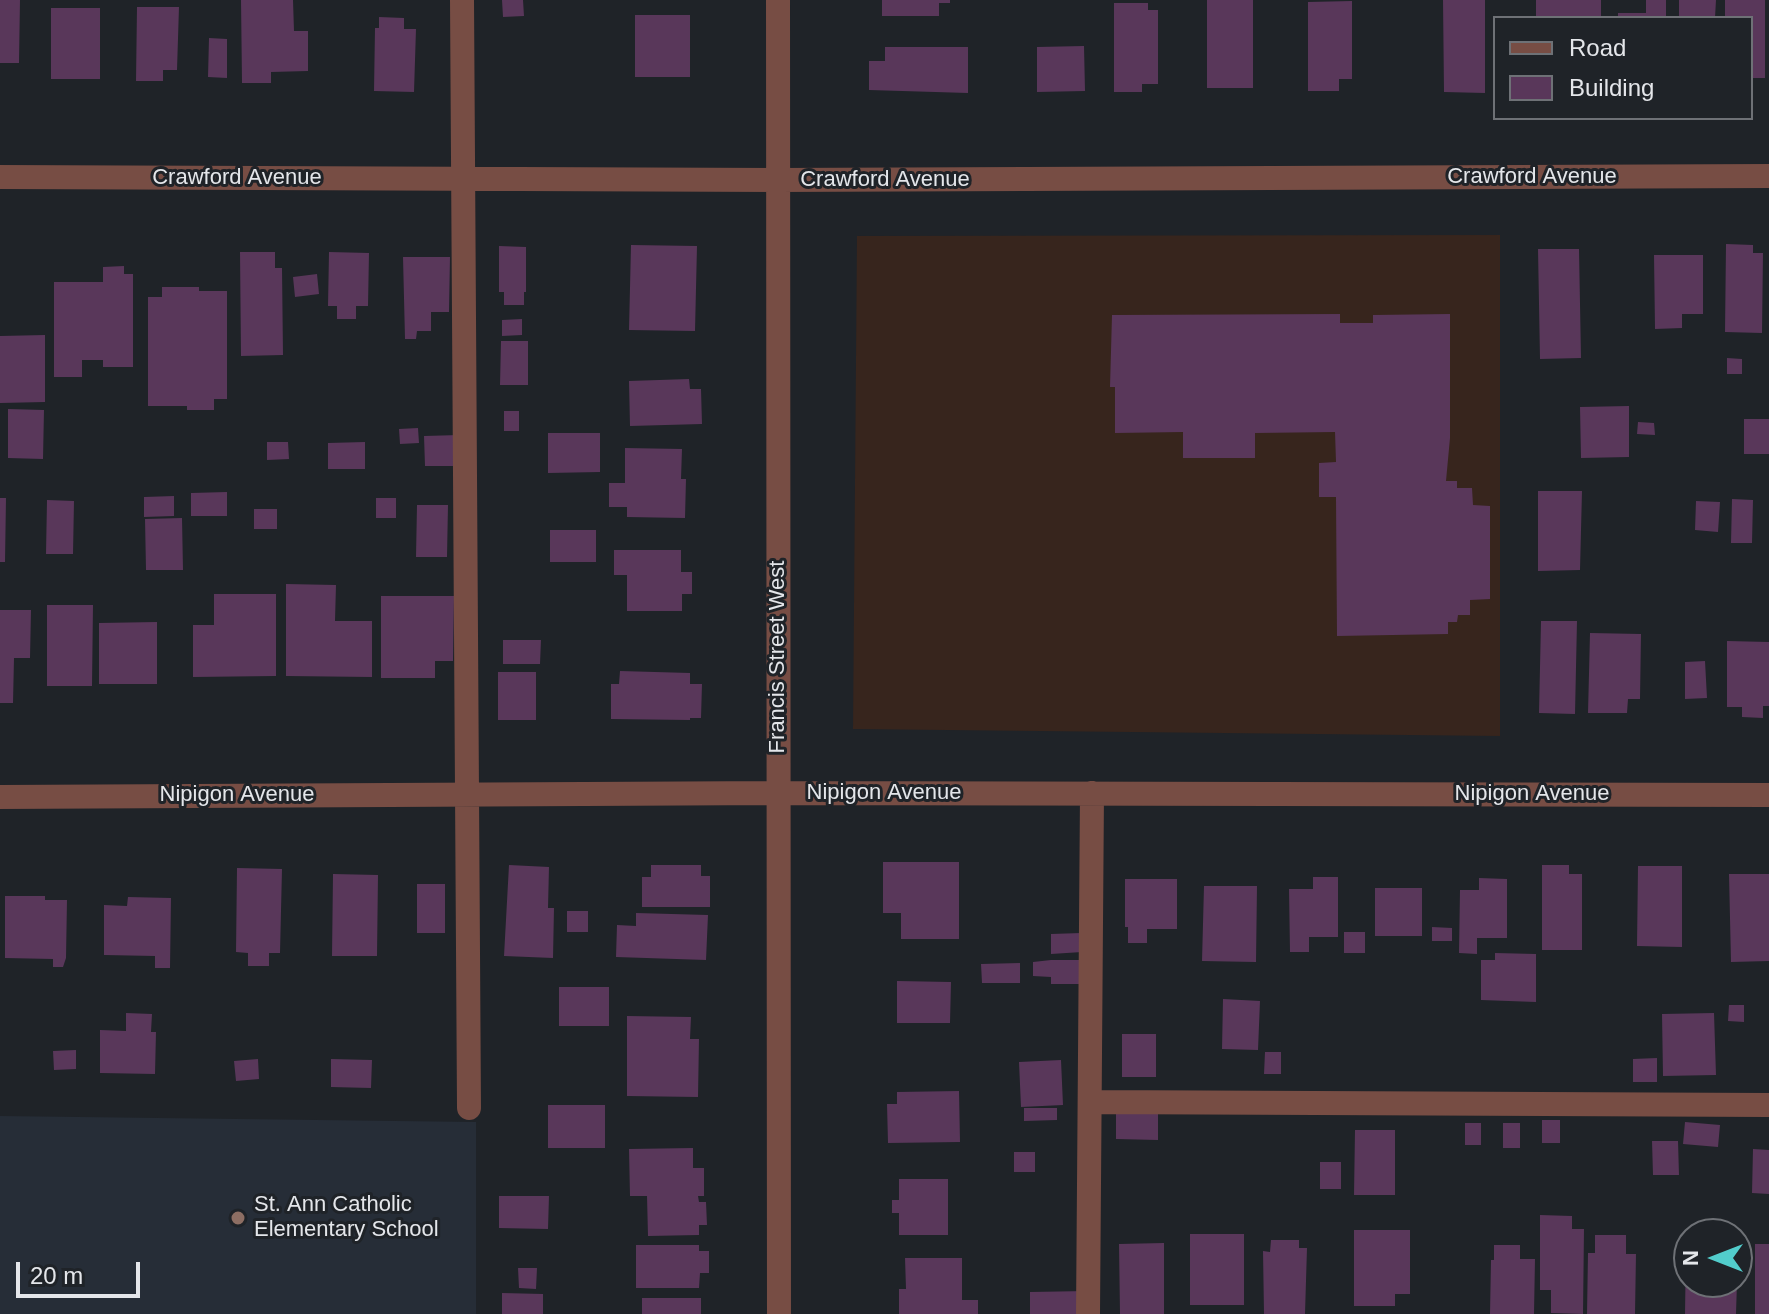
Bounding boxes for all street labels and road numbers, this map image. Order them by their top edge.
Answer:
street label: Crawford Avenue [1447,164,1617,190]
street label: Crawford Avenue [152,165,322,191]
street label: Crawford Avenue [800,167,970,193]
street label: Francis Street West [765,561,791,753]
street label: Nipigon Avenue [807,780,961,806]
street label: Nipigon Avenue [1455,781,1609,807]
street label: Nipigon Avenue [160,782,314,808]

